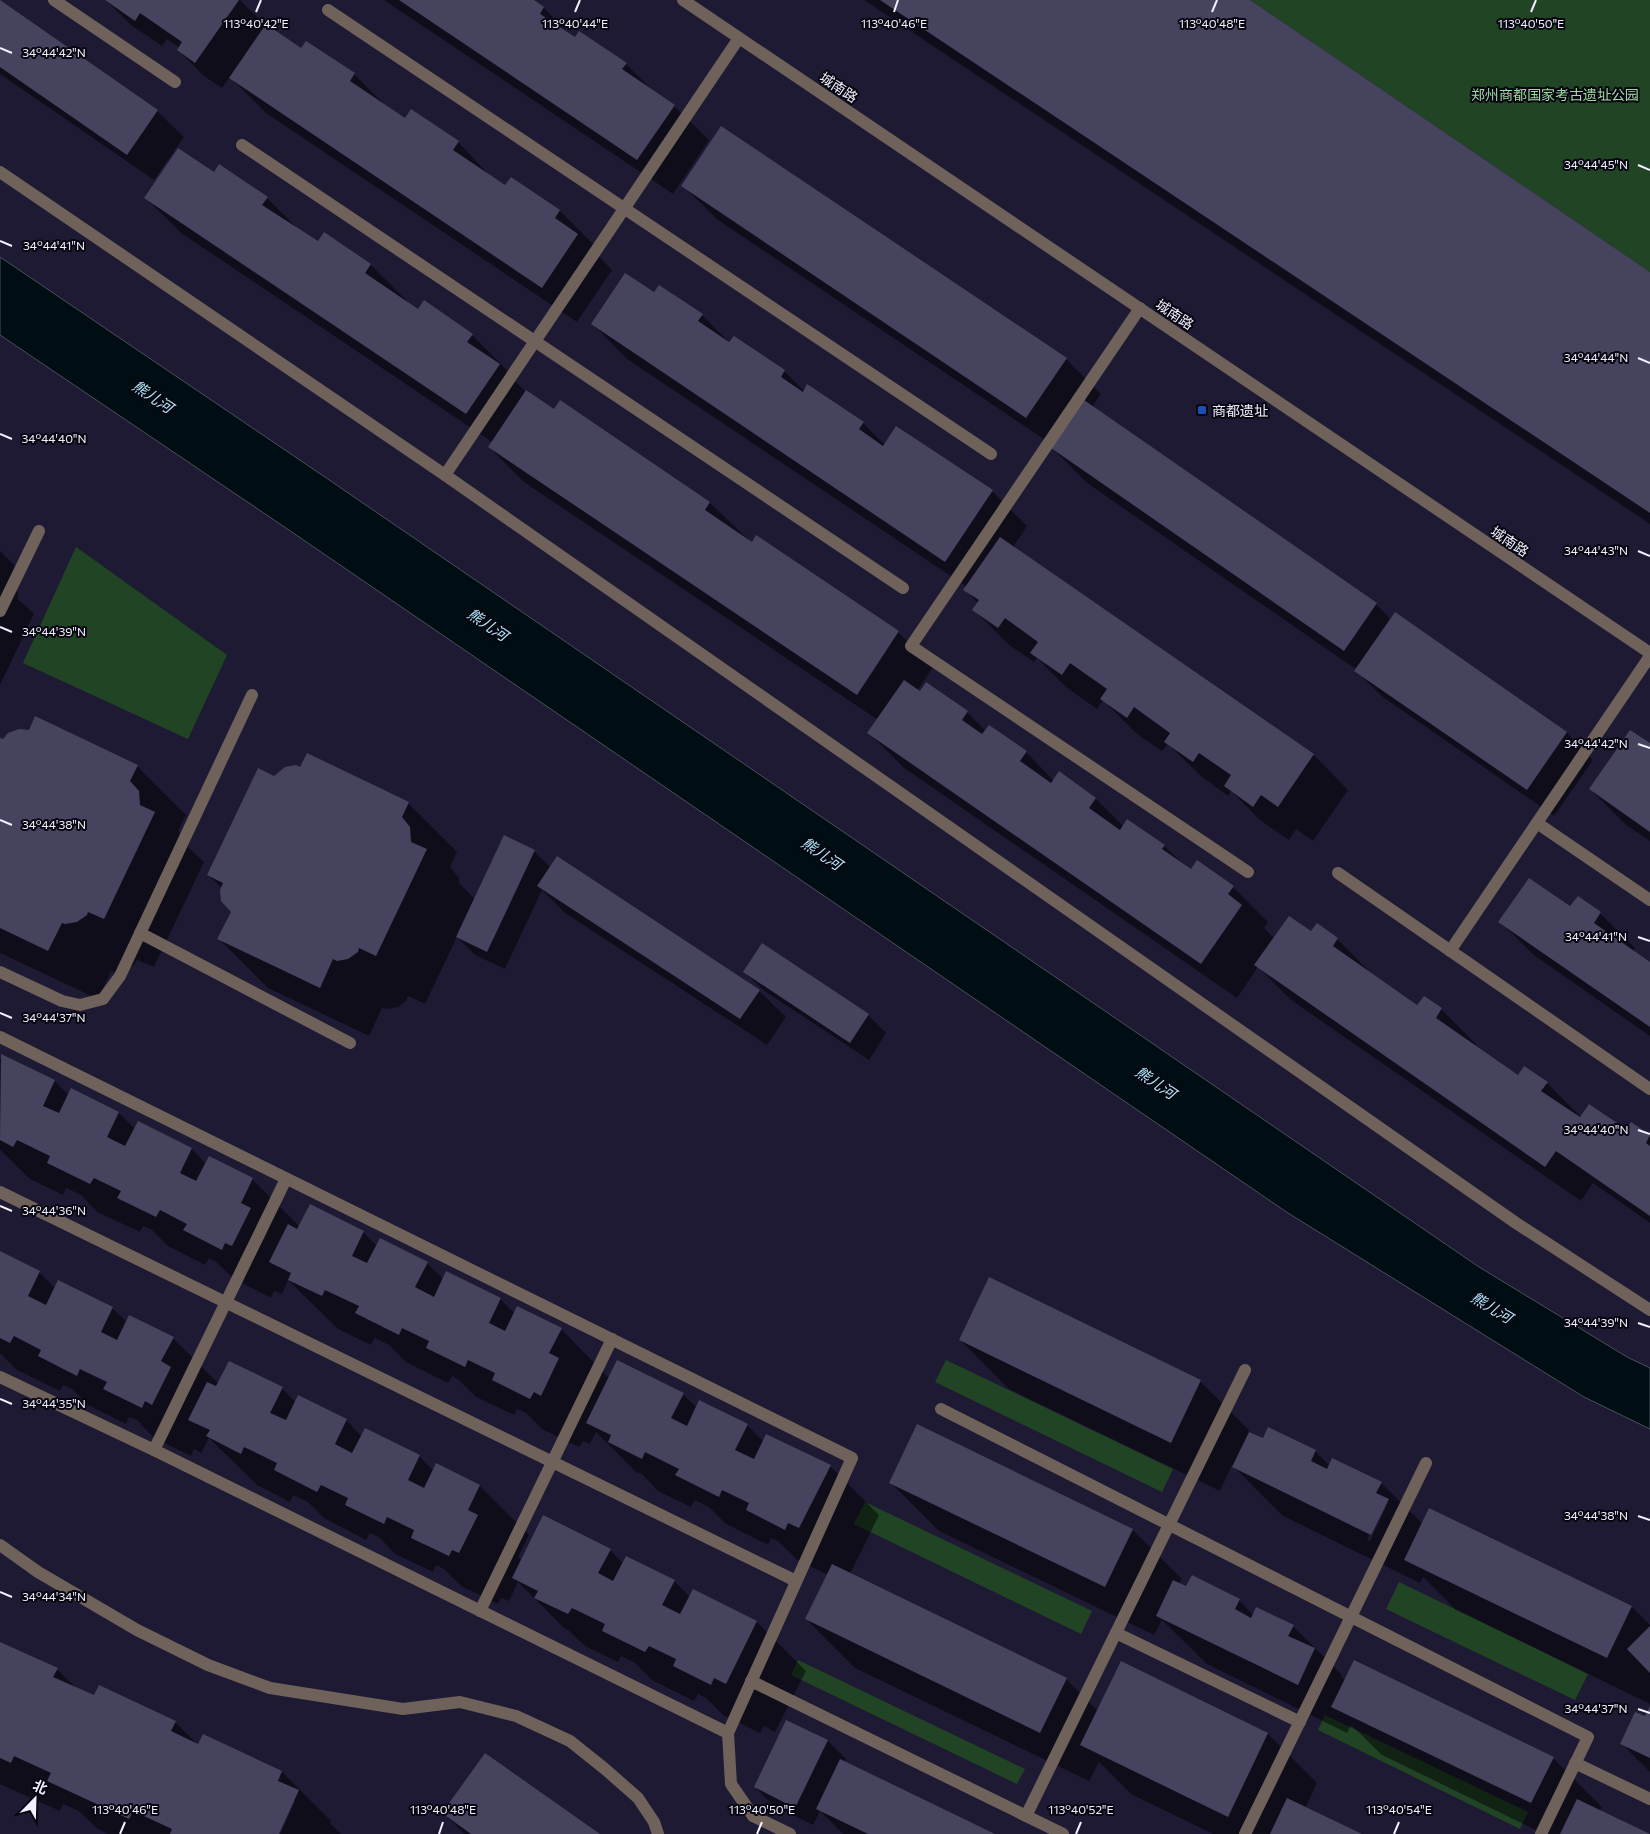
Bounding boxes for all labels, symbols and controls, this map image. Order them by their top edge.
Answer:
text: 113°40'42"E [223,16,289,30]
text: 113°40'44"E [542,16,608,30]
text: 113°40'46"E [861,16,927,30]
text: 113°40'48"E [1179,16,1245,30]
text: 113°40'50"E [1498,16,1564,30]
text: 34°44'42"N [22,45,86,59]
street label: 城南路 [817,68,861,106]
park label: 郑州商都国家考古遗址公园 [1471,86,1639,103]
text: 34°44'45"N [1564,157,1628,171]
text: 34°44'41"N [23,238,85,252]
street label: 城南路 [1153,295,1197,333]
text: 34°44'44"N [1564,350,1628,364]
water label: 熊儿河 [129,376,179,418]
place label: 商都遗址 [1212,402,1268,419]
marker: 商都遗址 [1196,404,1208,416]
text: 34°44'40"N [21,431,87,445]
street label: 城南路 [1488,522,1532,560]
text: 34°44'43"N [1564,543,1628,557]
water label: 熊儿河 [464,604,514,646]
text: 34°44'39"N [22,624,86,638]
text: 34°44'42"N [1564,736,1628,750]
text: 34°44'38"N [22,817,86,831]
water label: 熊儿河 [798,833,848,875]
text: 34°44'41"N [1565,929,1627,943]
text: 34°44'37"N [22,1010,86,1024]
water label: 熊儿河 [1132,1062,1182,1104]
text: 34°44'40"N [1563,1122,1629,1136]
text: 34°44'36"N [22,1203,86,1217]
water label: 熊儿河 [1468,1288,1518,1328]
text: 34°44'39"N [1564,1315,1628,1329]
text: 34°44'35"N [22,1396,86,1410]
text: 34°44'38"N [1564,1508,1628,1522]
text: 34°44'34"N [22,1589,86,1603]
text: 34°44'37"N [1564,1701,1628,1715]
north arrow [10,1774,60,1824]
text: 北 [31,1776,50,1797]
text: 113°40'46"E [92,1802,158,1816]
text: 113°40'48"E [410,1802,476,1816]
text: 113°40'50"E [729,1802,795,1816]
text: 113°40'52"E [1048,1802,1114,1816]
text: 113°40'54"E [1366,1802,1432,1816]

